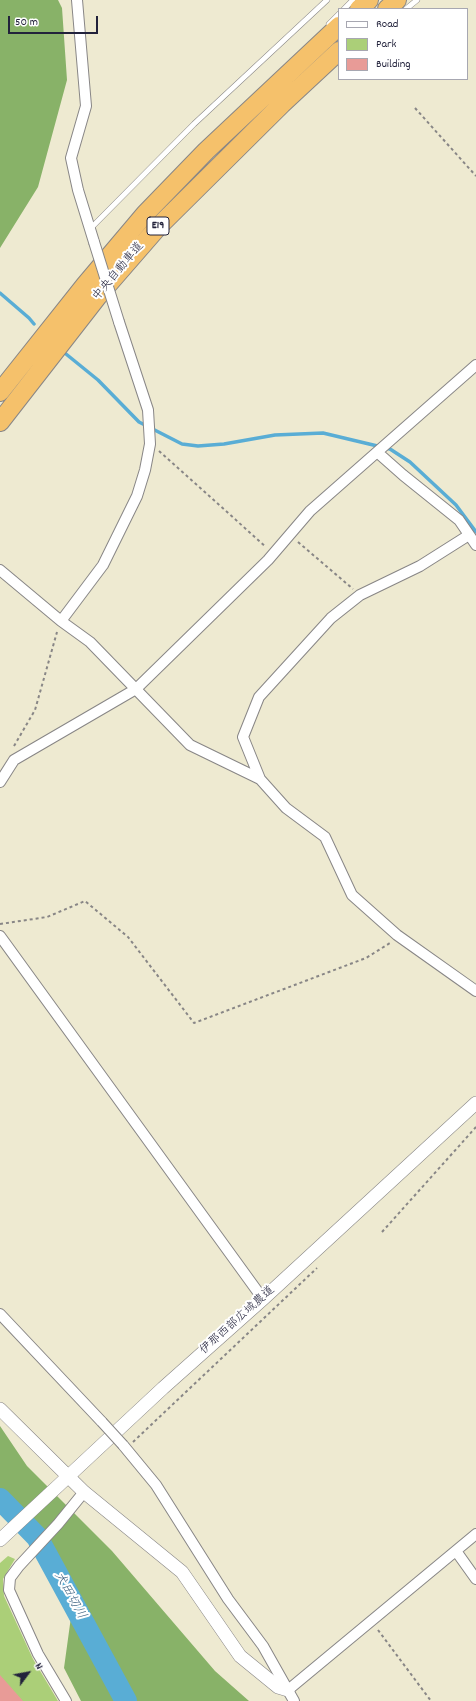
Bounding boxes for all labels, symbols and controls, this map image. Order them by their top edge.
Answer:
scale bar [10,8,100,34]
legend [338,8,468,80]
text: 50 m [15,14,38,31]
text: Road [376,16,398,33]
text: Park [376,36,396,53]
text: Building [376,56,411,73]
road number: E19 [147,217,169,235]
street label: 中央自動車道 [90,240,148,304]
street label: 伊那西部広域農道 [198,1284,278,1358]
water label: 犬田切川 [50,1569,88,1623]
north arrow [8,1653,48,1693]
text: N [30,1660,46,1673]

